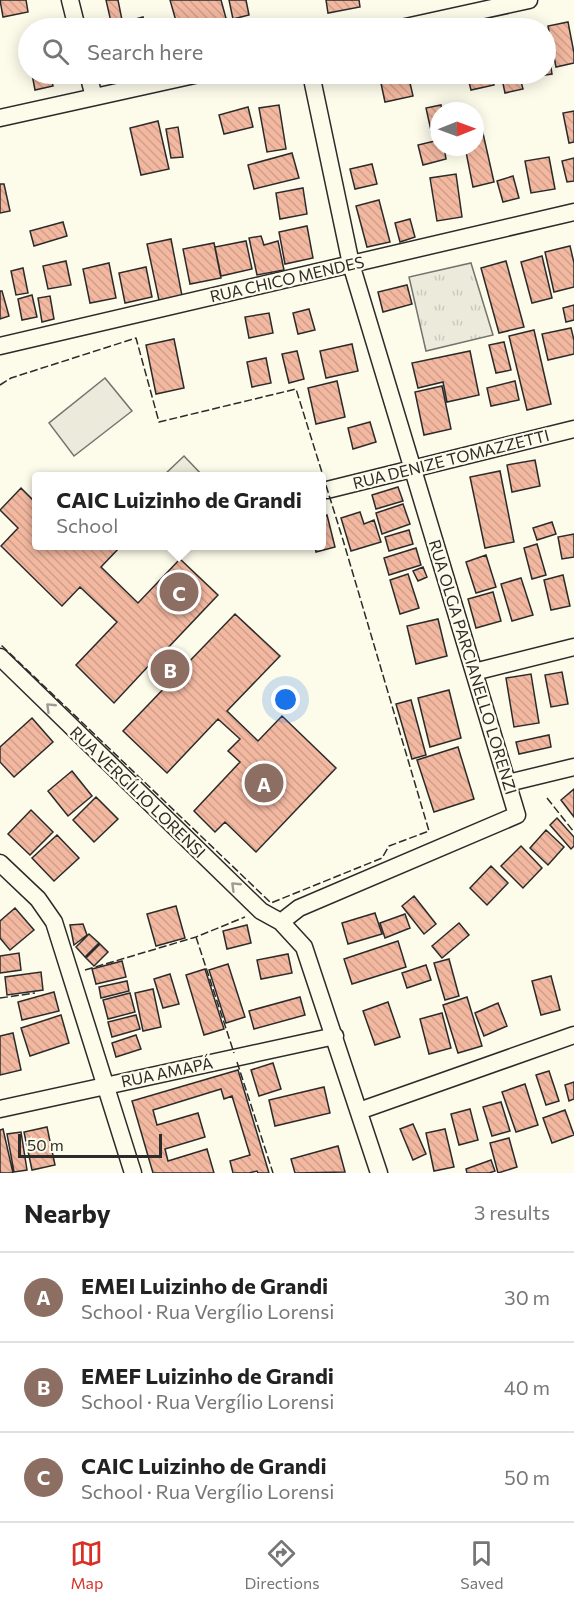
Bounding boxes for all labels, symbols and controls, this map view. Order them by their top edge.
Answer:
search box [18,18,556,84]
icon: search [39,35,72,68]
text: Search here [87,38,203,65]
north arrow [430,102,484,156]
street label: RUA CHICO MENDES [208,252,366,306]
street label: RUA DENIZE TOMAZZETTI [351,425,551,492]
popup [32,472,326,550]
text: CAIC Luizinho de Grandi [56,486,302,513]
text: School [56,513,118,537]
street label: RUA OLGA PARCIANELLO LORENZI [426,537,521,797]
pin: C [160,570,198,614]
pin: B [150,646,190,692]
your location [271,685,300,714]
one-way arrow [47,703,58,714]
street label: RUA VERGÍLIO LORENSI [67,722,210,861]
pin: A [244,760,284,806]
one-way arrow [232,883,243,894]
street label: RUA AMAPÁ [119,1053,215,1091]
scale bar [18,1131,162,1158]
text: 50 m [27,1135,64,1154]
text: Nearby [24,1197,111,1228]
text: 3 results [474,1200,550,1224]
text: EMEI Luizinho de Grandi [81,1272,328,1299]
text: A [36,1285,51,1309]
text: 30 m [504,1285,550,1309]
text: School · Rua Vergílio Lorensi [81,1299,334,1323]
text: EMEF Luizinho de Grandi [81,1362,334,1389]
text: B [37,1375,50,1399]
text: 40 m [504,1375,550,1399]
text: School · Rua Vergílio Lorensi [81,1389,334,1413]
text: CAIC Luizinho de Grandi [81,1452,327,1479]
text: C [37,1465,50,1489]
text: 50 m [504,1465,550,1489]
text: School · Rua Vergílio Lorensi [81,1479,334,1503]
tab: Map [70,1537,103,1592]
tab: Directions [244,1537,319,1592]
tab: Saved [460,1537,504,1592]

